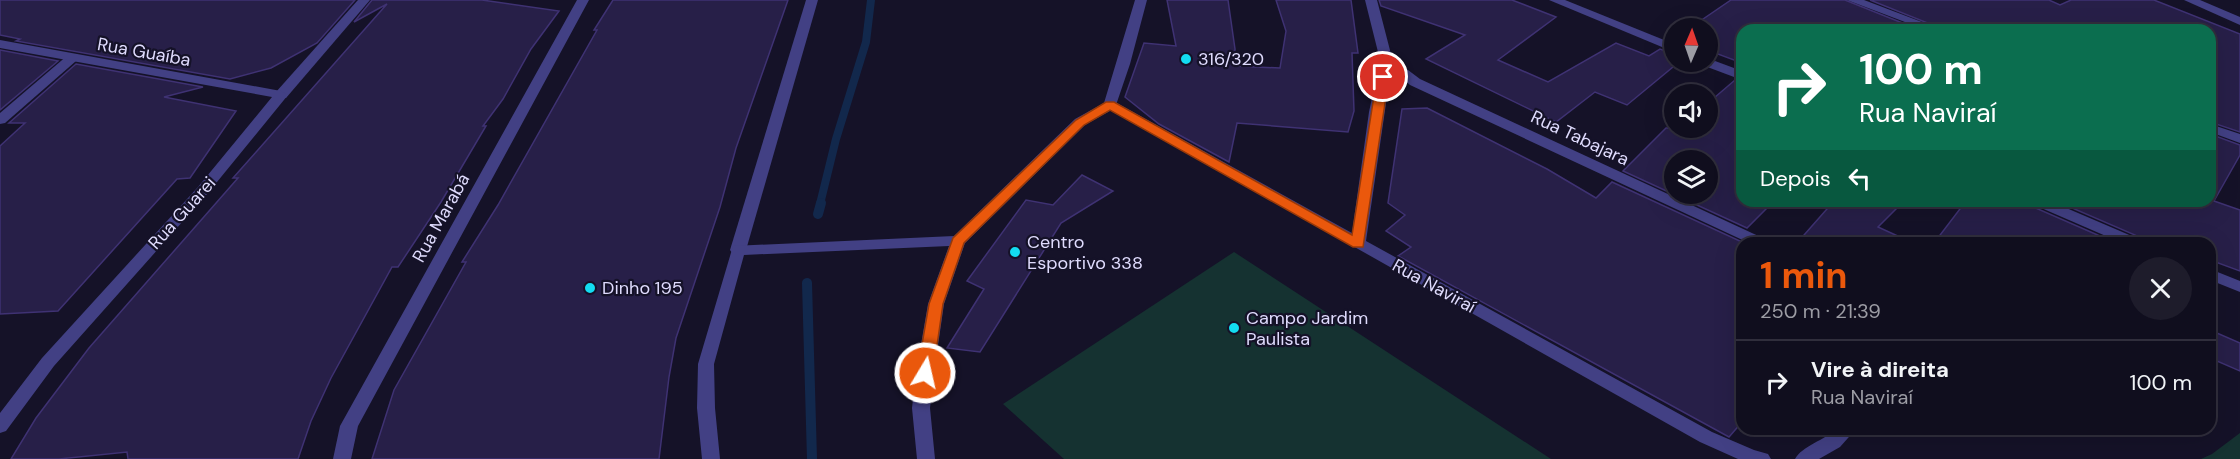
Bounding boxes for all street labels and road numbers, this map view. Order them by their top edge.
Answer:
street label: Rua Guaíba [95,32,193,72]
street label: Rua Tabajara [1527,105,1633,171]
street label: Rua Marabá [407,169,475,267]
street label: Rua Guarei [143,171,221,255]
street label: Rua Naviraí [1388,253,1480,319]

